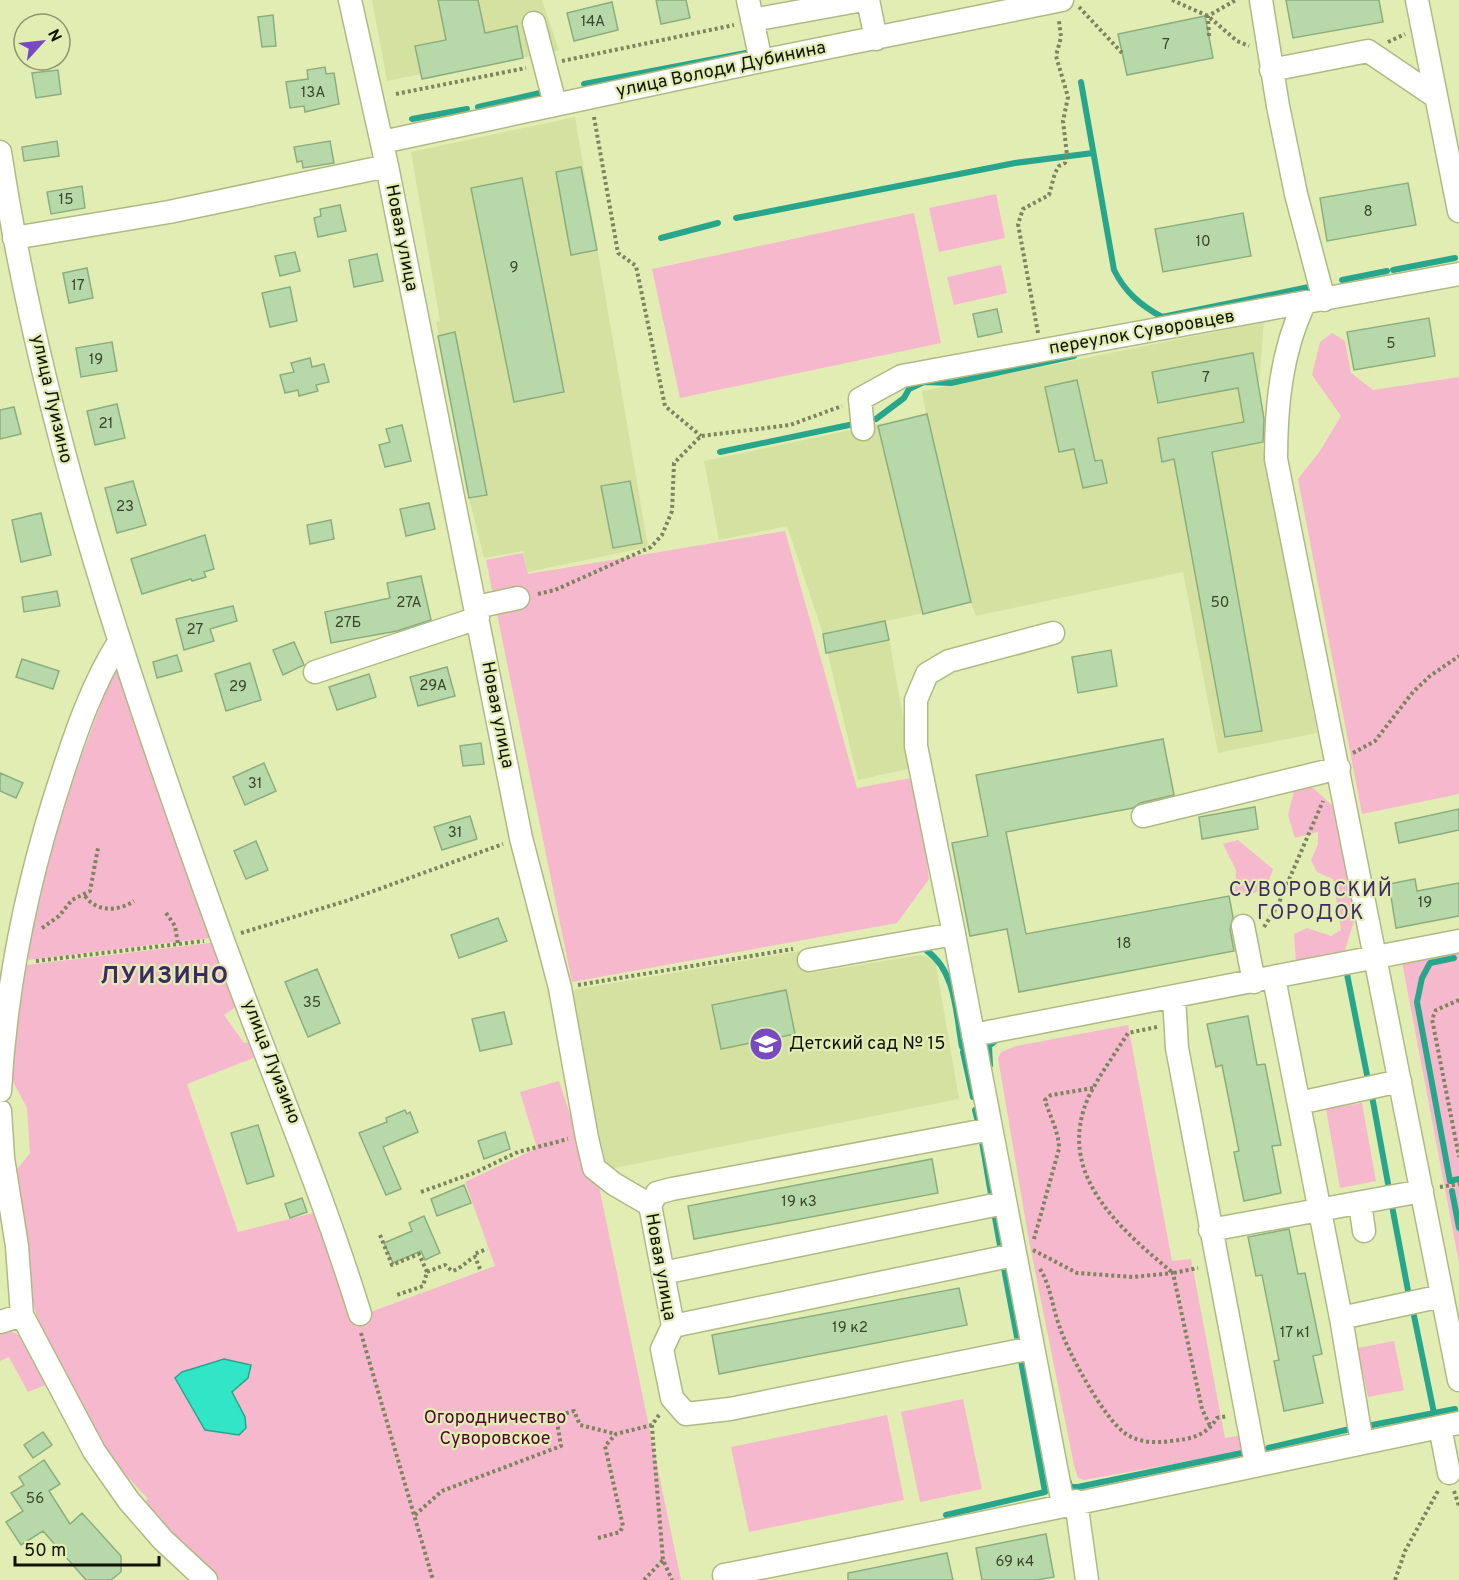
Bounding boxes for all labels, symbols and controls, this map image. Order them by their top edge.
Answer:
north arrow [12,12,72,72]
house number: 14А [581,13,605,32]
text: N [42,26,65,46]
house number: 7 [1162,36,1170,55]
street label: улица Володи Дубинина [614,37,828,103]
house number: 13А [301,84,325,103]
street label: Новая улица [379,183,423,293]
house number: 15 [59,191,73,210]
house number: 8 [1363,203,1373,222]
house number: 10 [1195,233,1211,252]
house number: 9 [510,259,518,278]
house number: 17 [71,277,85,296]
street label: переулок Суворовцев [1047,305,1237,361]
street label: улица Луизино [25,332,77,466]
house number: 5 [1386,335,1396,354]
house number: 19 [89,351,103,370]
house number: 7 [1202,369,1210,388]
house number: 21 [99,415,113,434]
house number: 23 [116,498,134,517]
house number: 27А [396,594,422,613]
house number: 50 [1211,594,1229,613]
house number: 27Б [335,614,361,633]
house number: 27 [187,621,204,640]
street label: Новая улица [475,660,519,770]
house number: 29А [419,677,447,696]
house number: 29 [229,678,247,697]
house number: 31 [248,775,262,794]
house number: 31 [448,824,462,843]
district label: СУВОРОВСКИЙ ГОРОДОК [1229,876,1393,927]
house number: 19 [1418,894,1432,913]
house number: 18 [1117,935,1131,954]
district label: ЛУИЗИНО [100,962,230,992]
house number: 35 [303,994,321,1013]
street label: улица Луизино [237,997,305,1127]
school or university icon: Детский сад № 15 [748,1026,784,1062]
place label: Детский сад № 15 [789,1033,945,1056]
house number: 19 к3 [781,1193,817,1212]
street label: Новая улица [639,1212,681,1322]
house number: 19 к2 [832,1319,868,1338]
house number: 17 к1 [1280,1324,1310,1343]
park label: Огородничество Суворовское [424,1407,566,1451]
house number: 56 [26,1490,44,1509]
scale bar [15,1529,159,1567]
text: 50 m [24,1540,66,1563]
house number: 69 к4 [996,1553,1034,1572]

